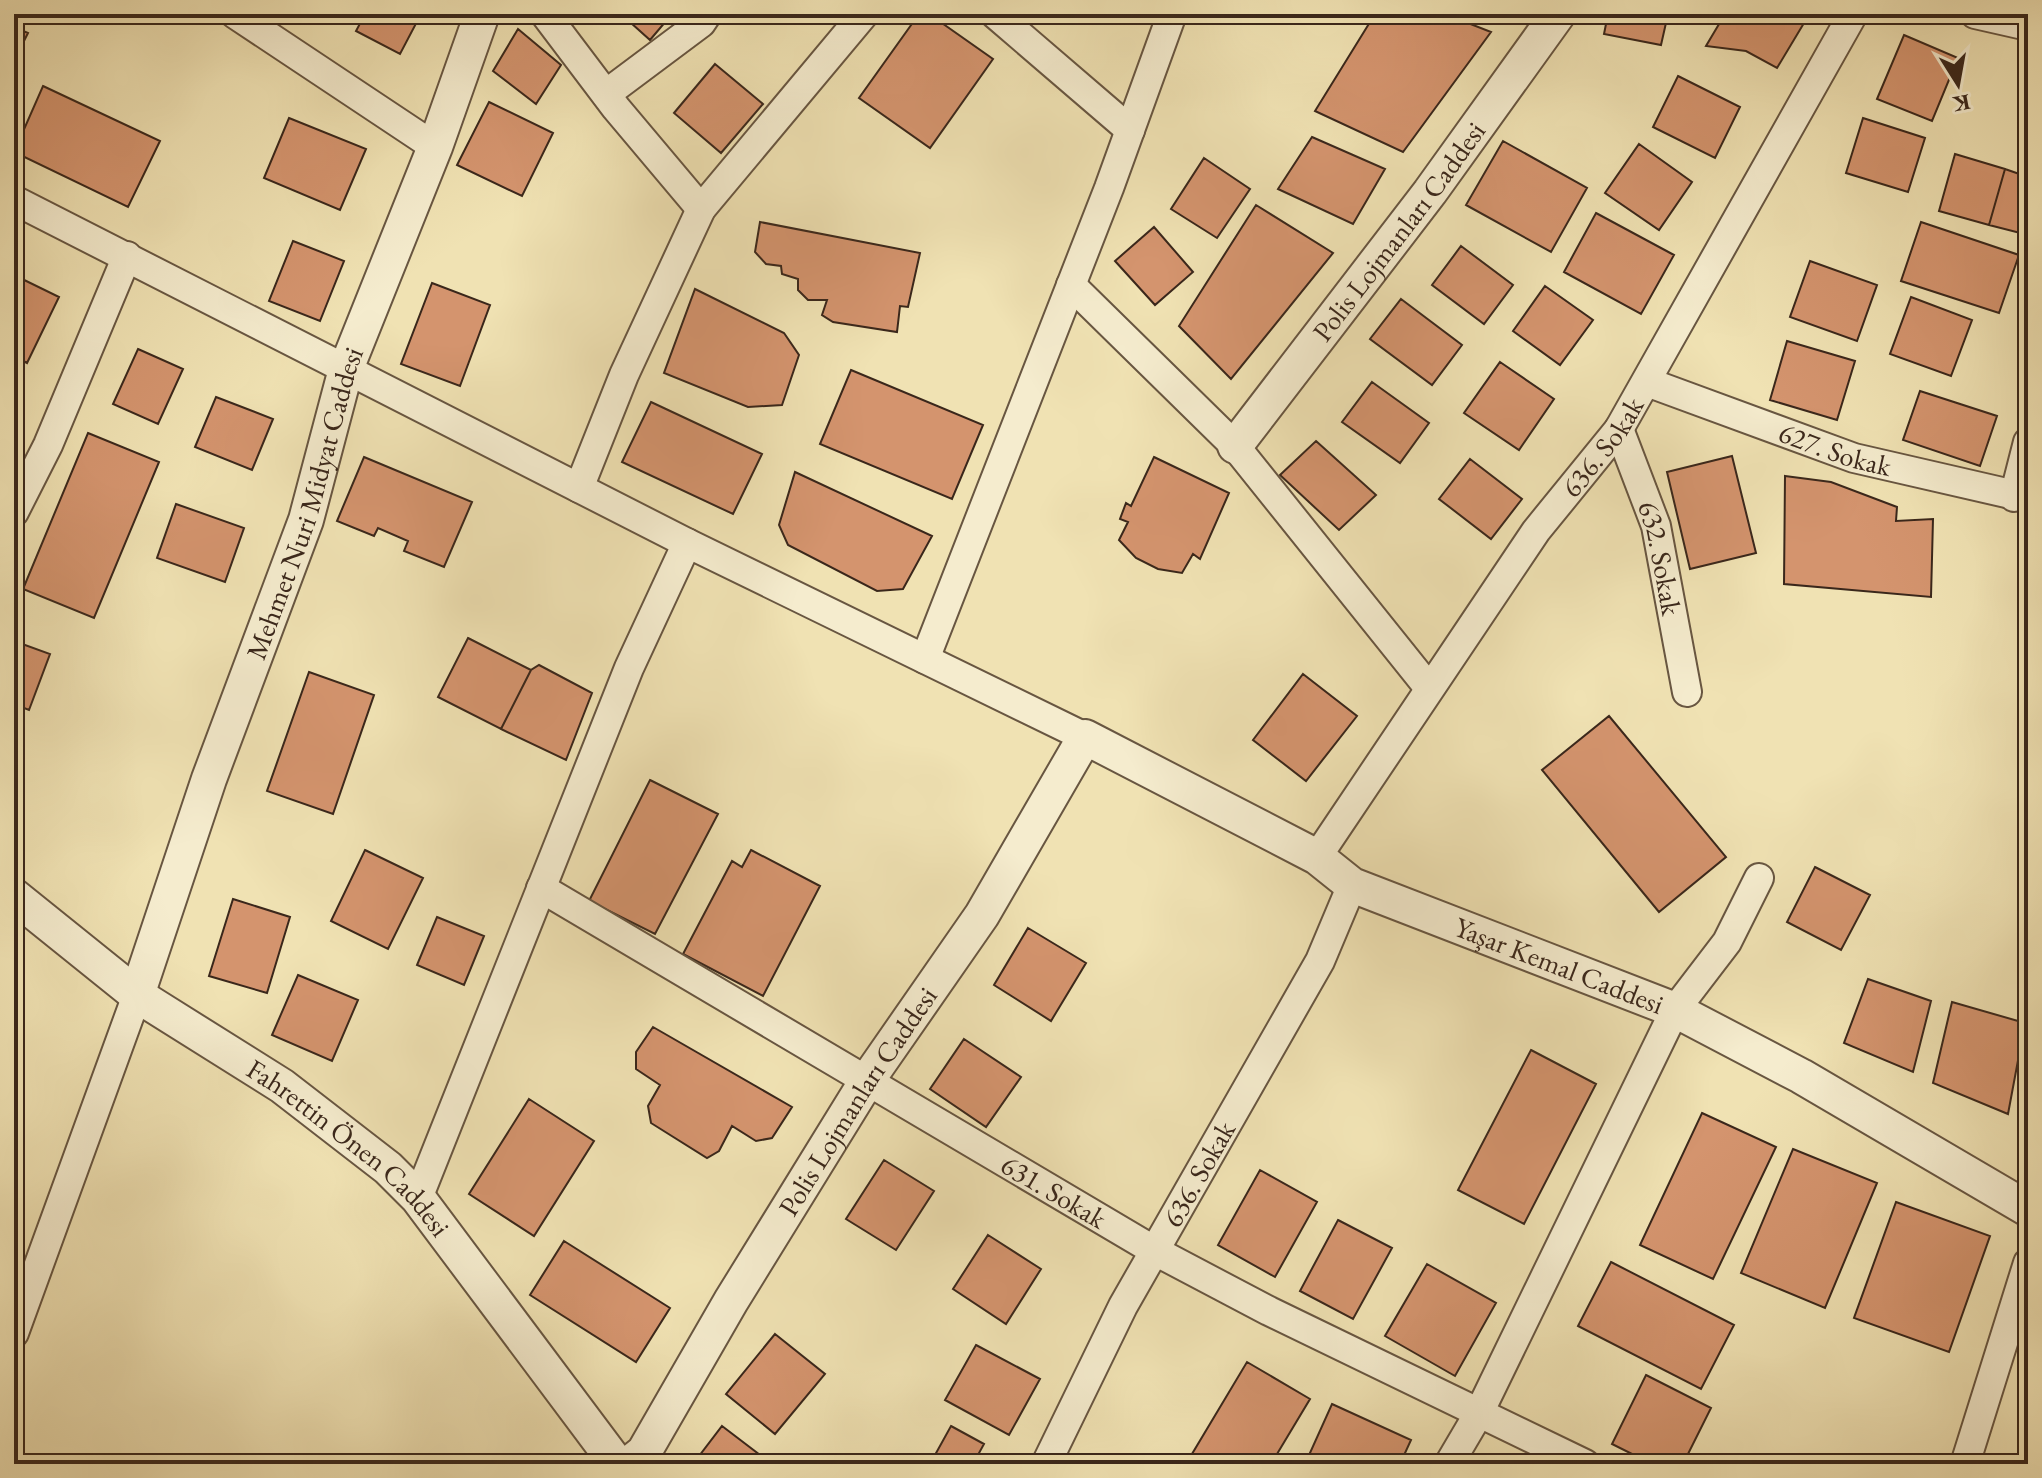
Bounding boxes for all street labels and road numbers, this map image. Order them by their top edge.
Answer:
street label: Polis Lojmanları Caddesi [1304,114,1493,348]
street label: Mehmet Nuri Midyat Caddesi [238,341,371,664]
street label: 636. Sokak [1553,390,1652,504]
street label: 627. Sokak [1774,414,1896,484]
street label: 632. Sokak [1630,495,1690,619]
street label: Yaşar Kemal Caddesi [1450,908,1669,1022]
street label: Polis Lojmanları Caddesi [770,979,945,1222]
street label: Fahrettin Önen Caddesi [240,1051,459,1244]
street label: 636. Sokak [1154,1114,1243,1233]
street label: 631. Sokak [995,1146,1114,1237]

